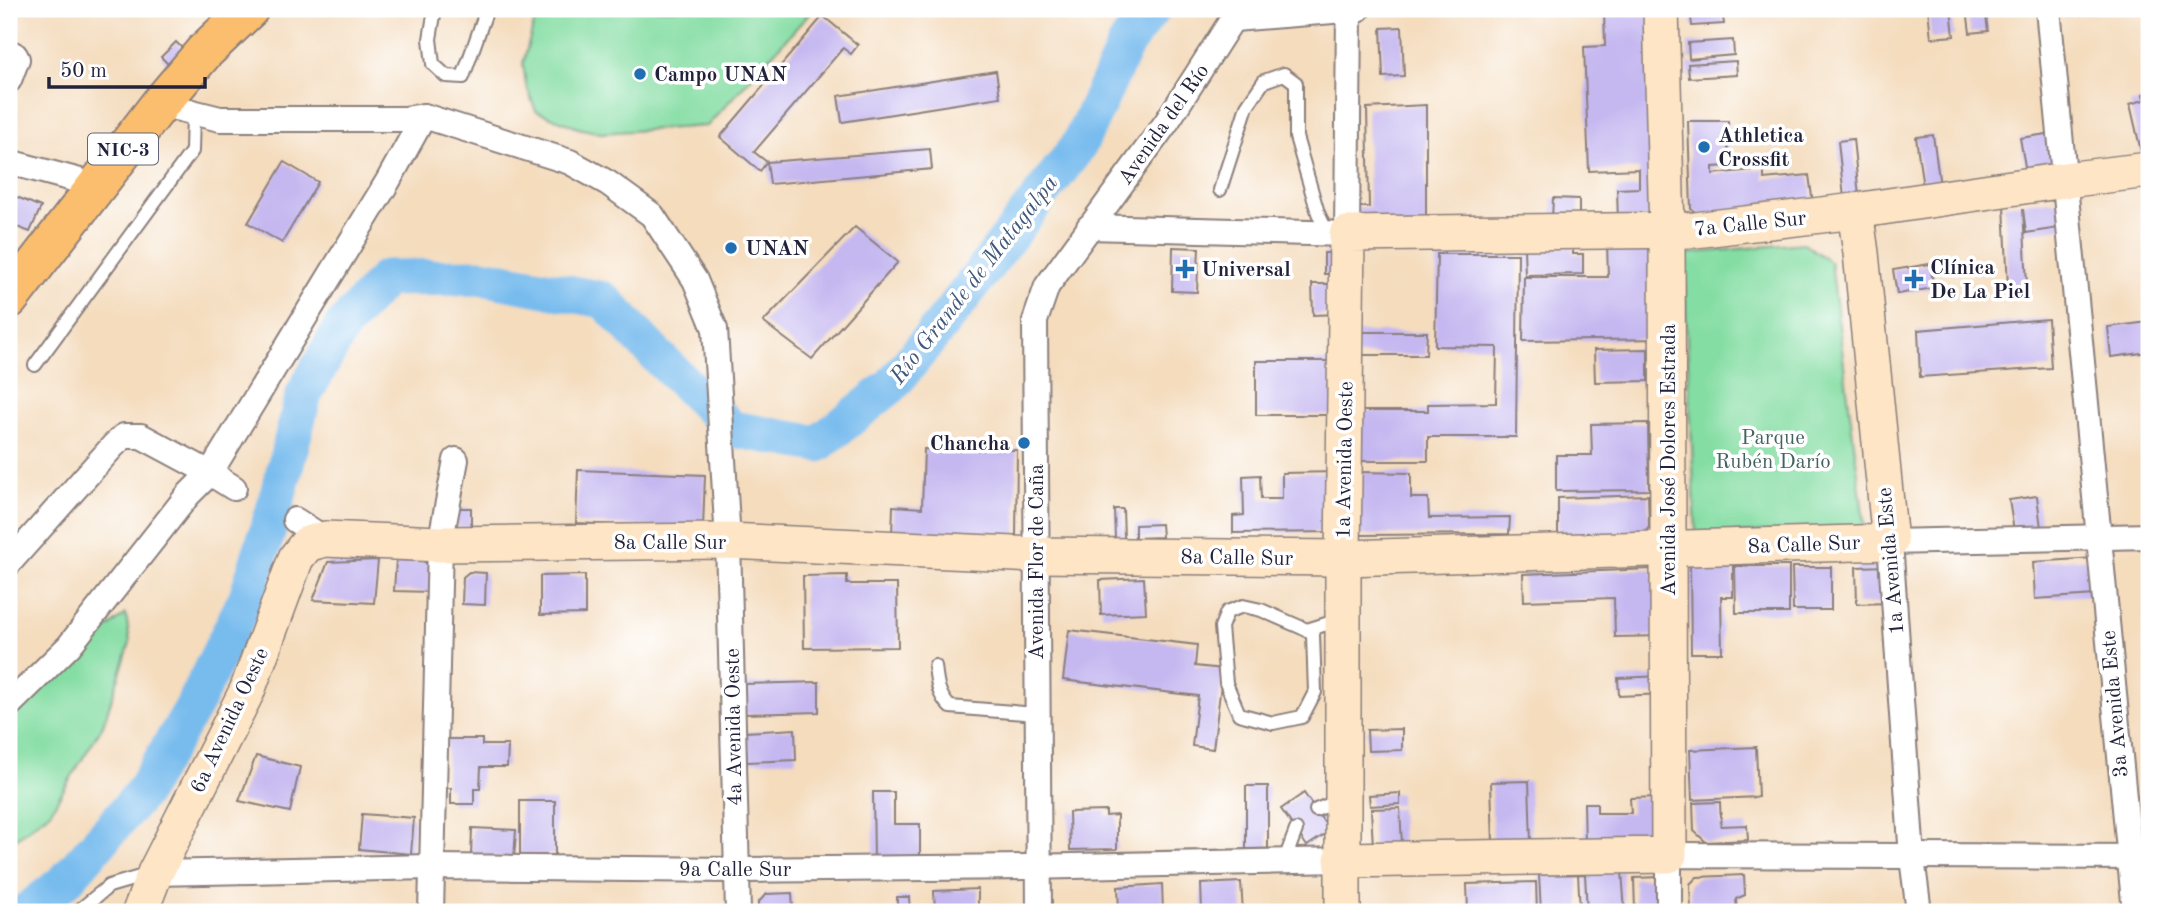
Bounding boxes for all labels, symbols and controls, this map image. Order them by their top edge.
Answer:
scale bar [49,46,205,90]
text: 50 m [60,61,107,82]
street label: Avenida del Río [1115,61,1214,189]
place label: Campo UNAN [654,65,787,86]
marker: Campo UNAN [632,66,648,82]
place label: Athletica Crossfit [1718,126,1804,171]
road number: NIC-3 [88,134,158,164]
marker: Athletica Crossfit [1696,139,1712,155]
water label: Río Grande de Matagalpa [885,172,1063,390]
street label: 7a Calle Sur [1693,208,1808,241]
place label: UNAN [745,239,809,260]
marker: UNAN [723,240,739,256]
place label: Clínica De La Piel [1930,258,2030,303]
marker: Universal [1175,259,1195,279]
place label: Universal [1201,260,1291,281]
marker: Clínica De La Piel [1904,269,1924,289]
street label: Avenida José Dolores Estrada [1659,324,1680,596]
street label: 1a Avenida Oeste [1334,381,1357,539]
park label: Parque Rubén Darío [1715,428,1831,473]
place label: Chancha [930,434,1010,455]
marker: Chancha [1016,435,1032,451]
street label: Avenida Flor de Caña [1027,464,1048,660]
street label: 1a Avenida Este [1875,486,1908,635]
street label: 8a Calle Sur [614,533,727,554]
street label: 8a Calle Sur [1747,533,1861,558]
street label: 8a Calle Sur [1180,547,1294,570]
street label: 3a Avenida Este [2099,629,2132,778]
street label: 6a Avenida Oeste [188,645,273,797]
street label: 4a Avenida Oeste [723,648,746,806]
street label: 9a Calle Sur [679,860,792,881]

